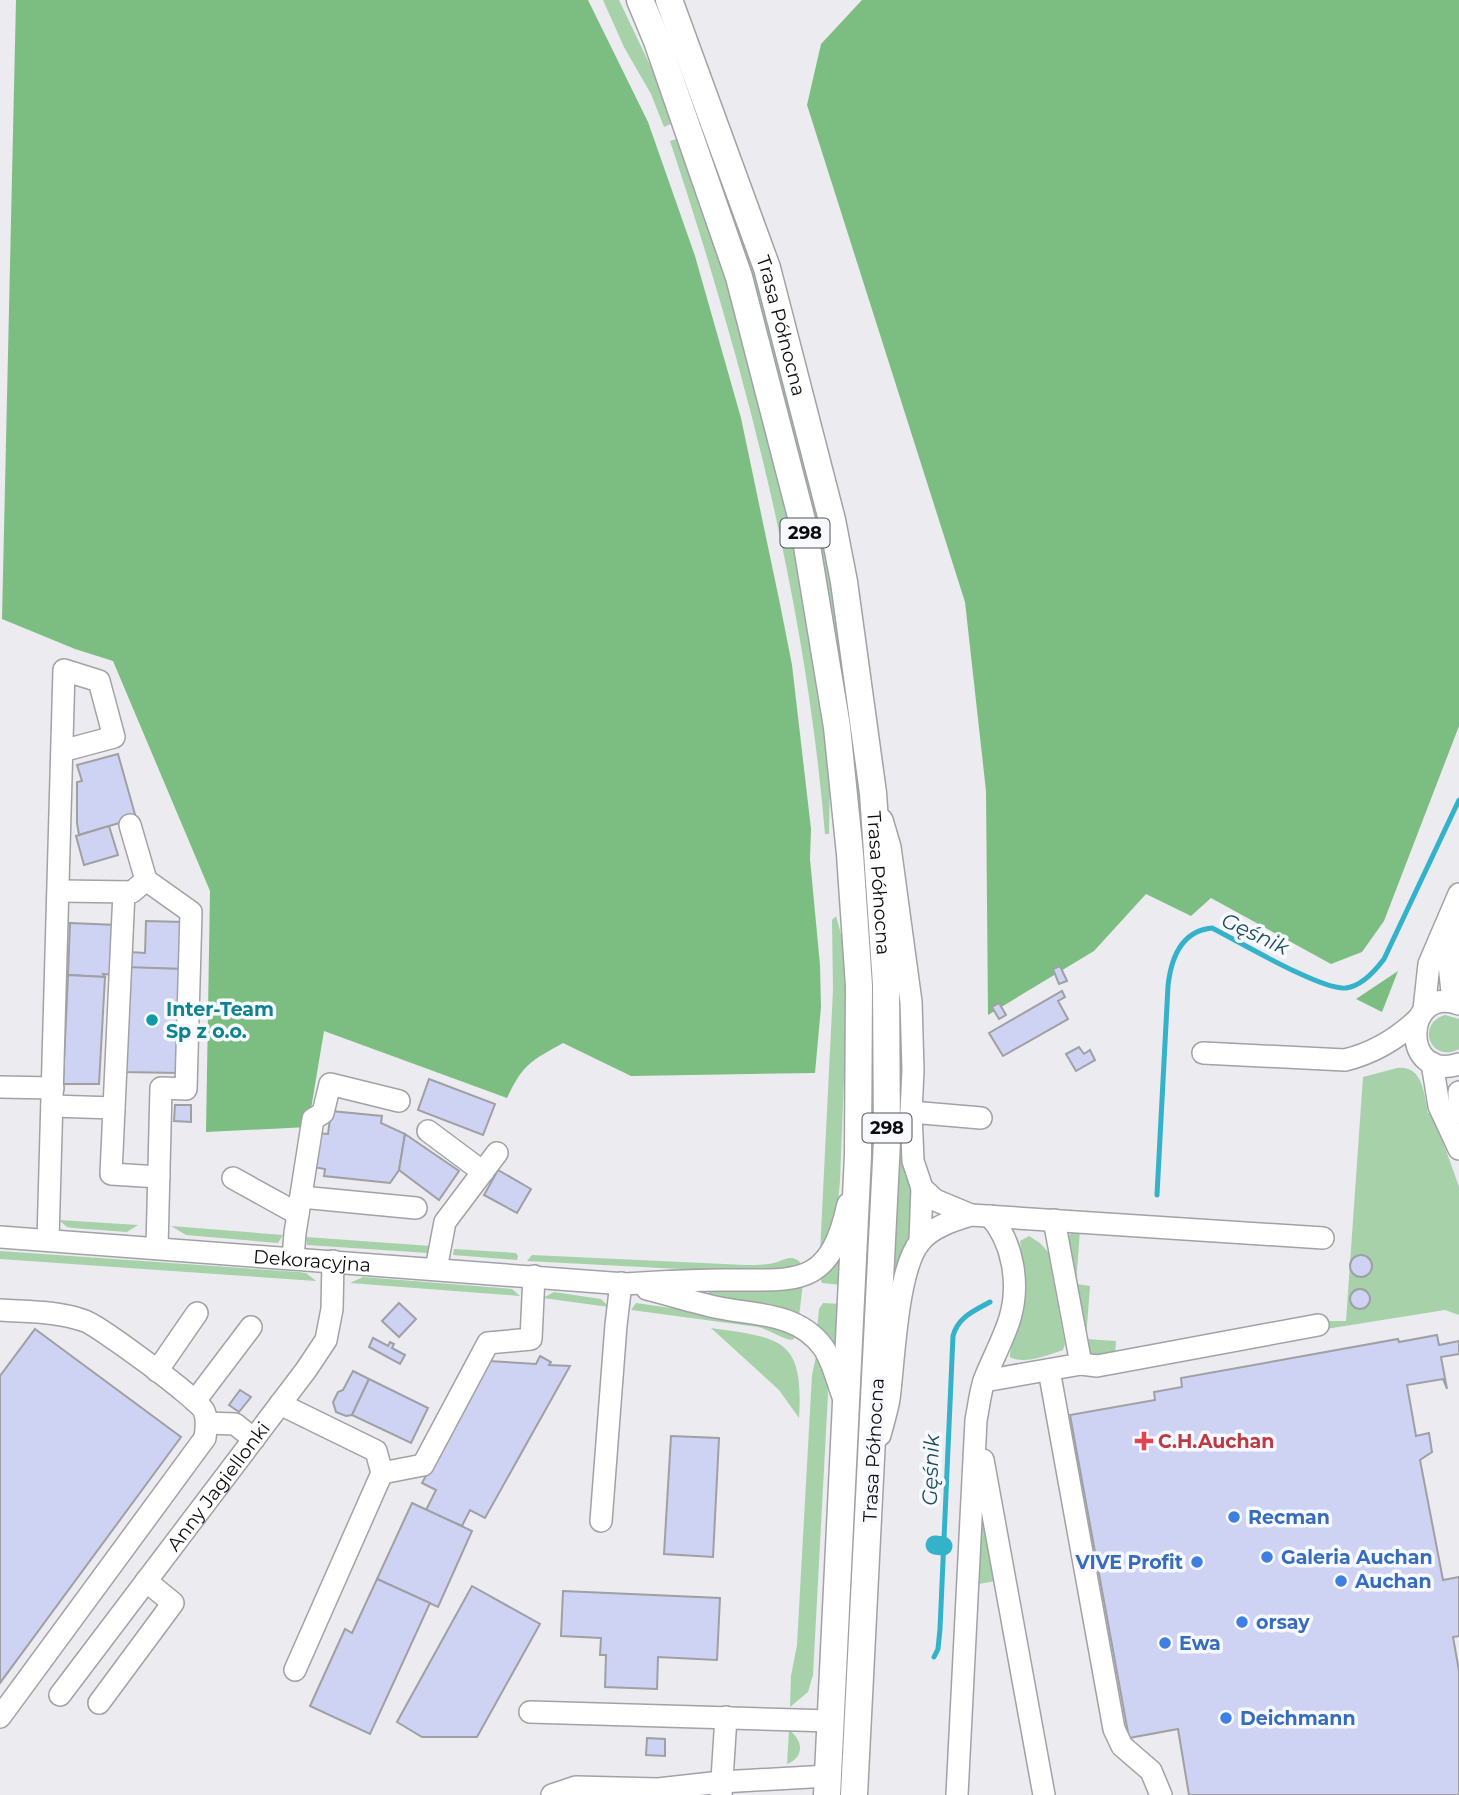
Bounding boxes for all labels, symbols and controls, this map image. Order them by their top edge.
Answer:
street label: Trasa Północna [751,252,811,399]
road number: 298 [780,518,830,548]
street label: Trasa Północna [862,810,895,956]
water label: Gęśnik [1218,907,1294,961]
place label: Inter-Team Sp z o.o. [166,998,274,1043]
marker: Inter-Team Sp z o.o. [144,1012,160,1028]
road number: 298 [862,1114,912,1142]
street label: Dekoracyjna [252,1245,372,1277]
street label: Trasa Północna [858,1377,889,1523]
street label: Anny Jagiellonki [162,1417,275,1556]
place label: C.H.Auchan [1158,1430,1274,1453]
water label: Gęśnik [917,1432,944,1506]
marker: C.H.Auchan [1136,1433,1152,1449]
place label: Recman [1248,1506,1330,1529]
marker: Recman [1226,1509,1242,1525]
place label: Galeria Auchan [1281,1546,1433,1569]
marker: Galeria Auchan [1259,1549,1275,1565]
place label: VIVE Profit [1075,1551,1183,1574]
marker: VIVE Profit [1189,1554,1205,1570]
place label: Auchan [1354,1570,1432,1593]
marker: Auchan [1333,1573,1349,1589]
place label: orsay [1256,1611,1310,1634]
marker: orsay [1234,1614,1250,1630]
place label: Ewa [1179,1632,1221,1655]
marker: Ewa [1157,1635,1173,1651]
place label: Deichmann [1240,1707,1356,1730]
marker: Deichmann [1218,1710,1234,1726]

